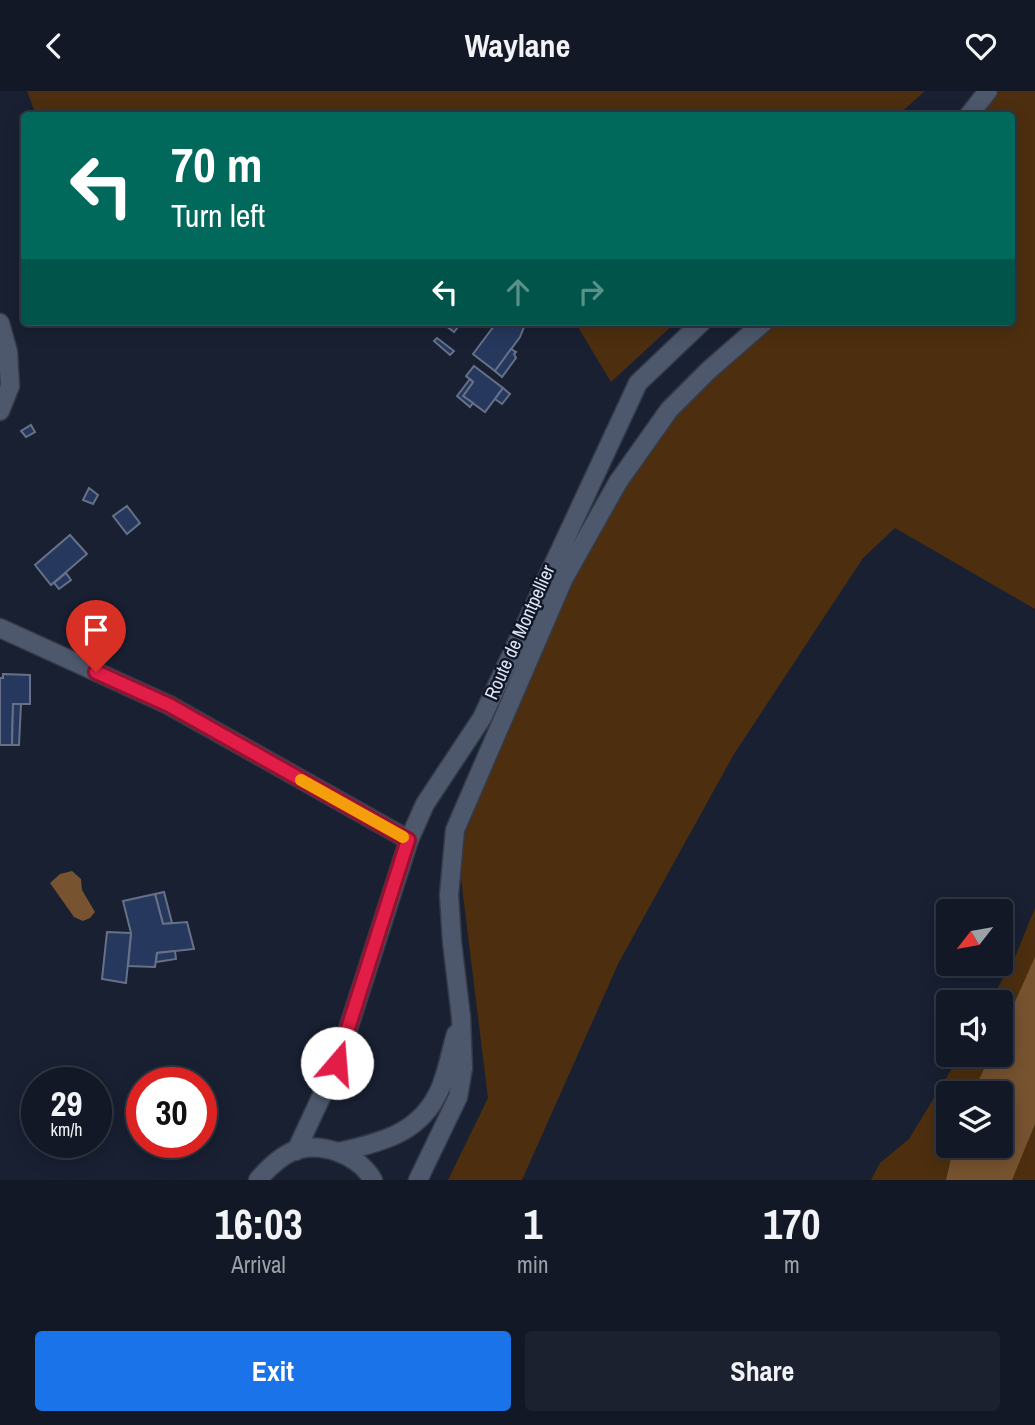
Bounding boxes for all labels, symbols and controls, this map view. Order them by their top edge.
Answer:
text: Waylane [465,24,570,67]
icon: back [35,27,73,65]
icon: heart [962,27,1000,65]
text: 70 m [171,131,263,197]
icon: left [56,140,147,231]
text: Turn left [171,194,265,237]
icon: left [426,273,464,311]
icon: ahead [499,273,537,311]
icon: right [572,273,610,311]
street label: Route de Montpellier [478,560,561,703]
pin [66,600,126,672]
icon: arrive [77,611,115,649]
north arrow [936,899,1013,977]
map controls [936,899,1013,1158]
button: sound [936,990,1013,1067]
position arrow [300,1026,374,1100]
speed limit sign: 30 [126,1067,217,1158]
text: 29 [51,1080,82,1127]
button: layers [936,1081,1013,1158]
text: km/h [51,1117,83,1142]
text: 16:03 [215,1196,303,1252]
text: 1 [523,1196,542,1252]
text: 170 [763,1196,821,1252]
text: Arrival [231,1249,286,1280]
text: min [517,1249,549,1280]
text: m [784,1249,800,1280]
button: Exit [35,1331,511,1411]
button: Share [525,1331,1000,1411]

